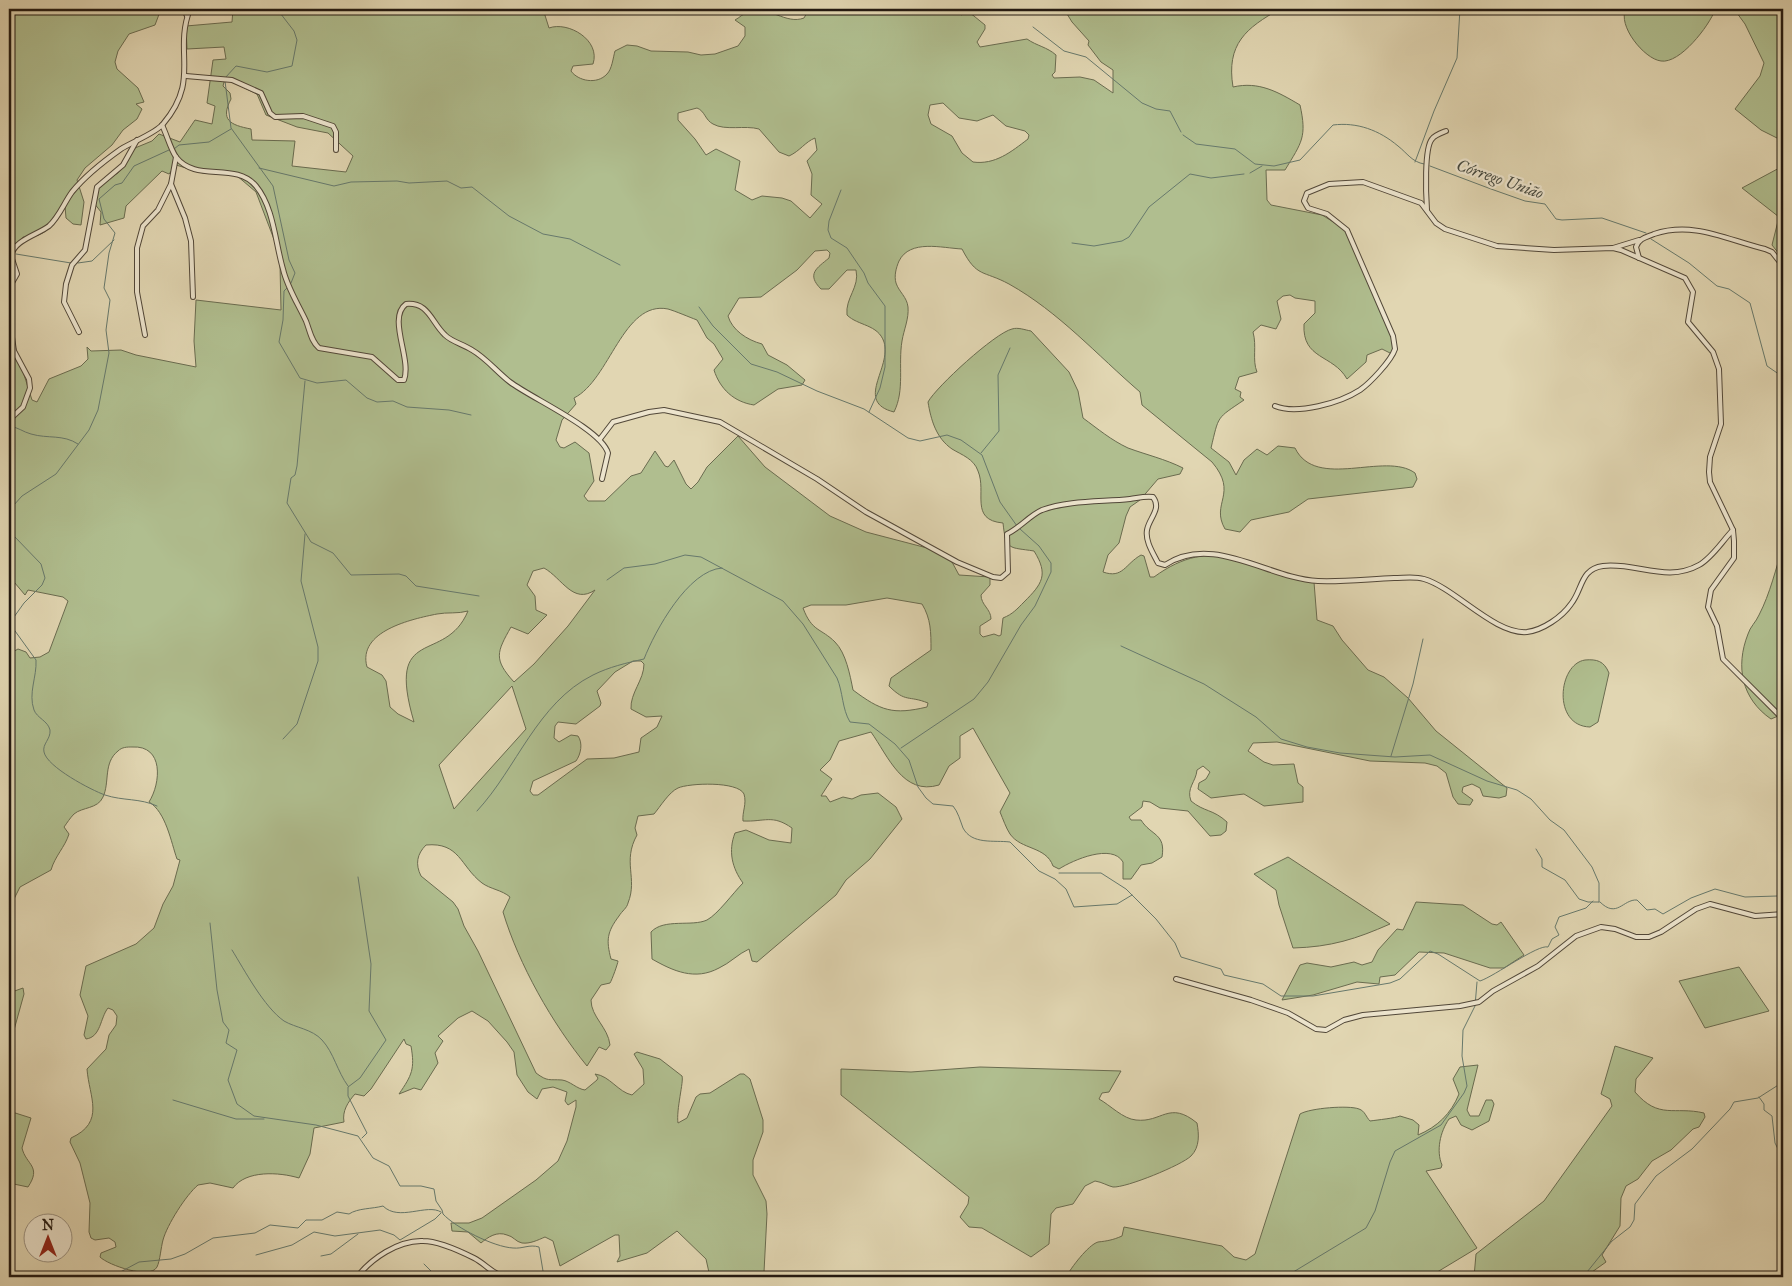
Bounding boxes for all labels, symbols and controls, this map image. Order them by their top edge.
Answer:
water label: Córrego União [1454,155,1546,203]
north arrow [22,1214,72,1264]
text: N [42,1217,54,1234]

